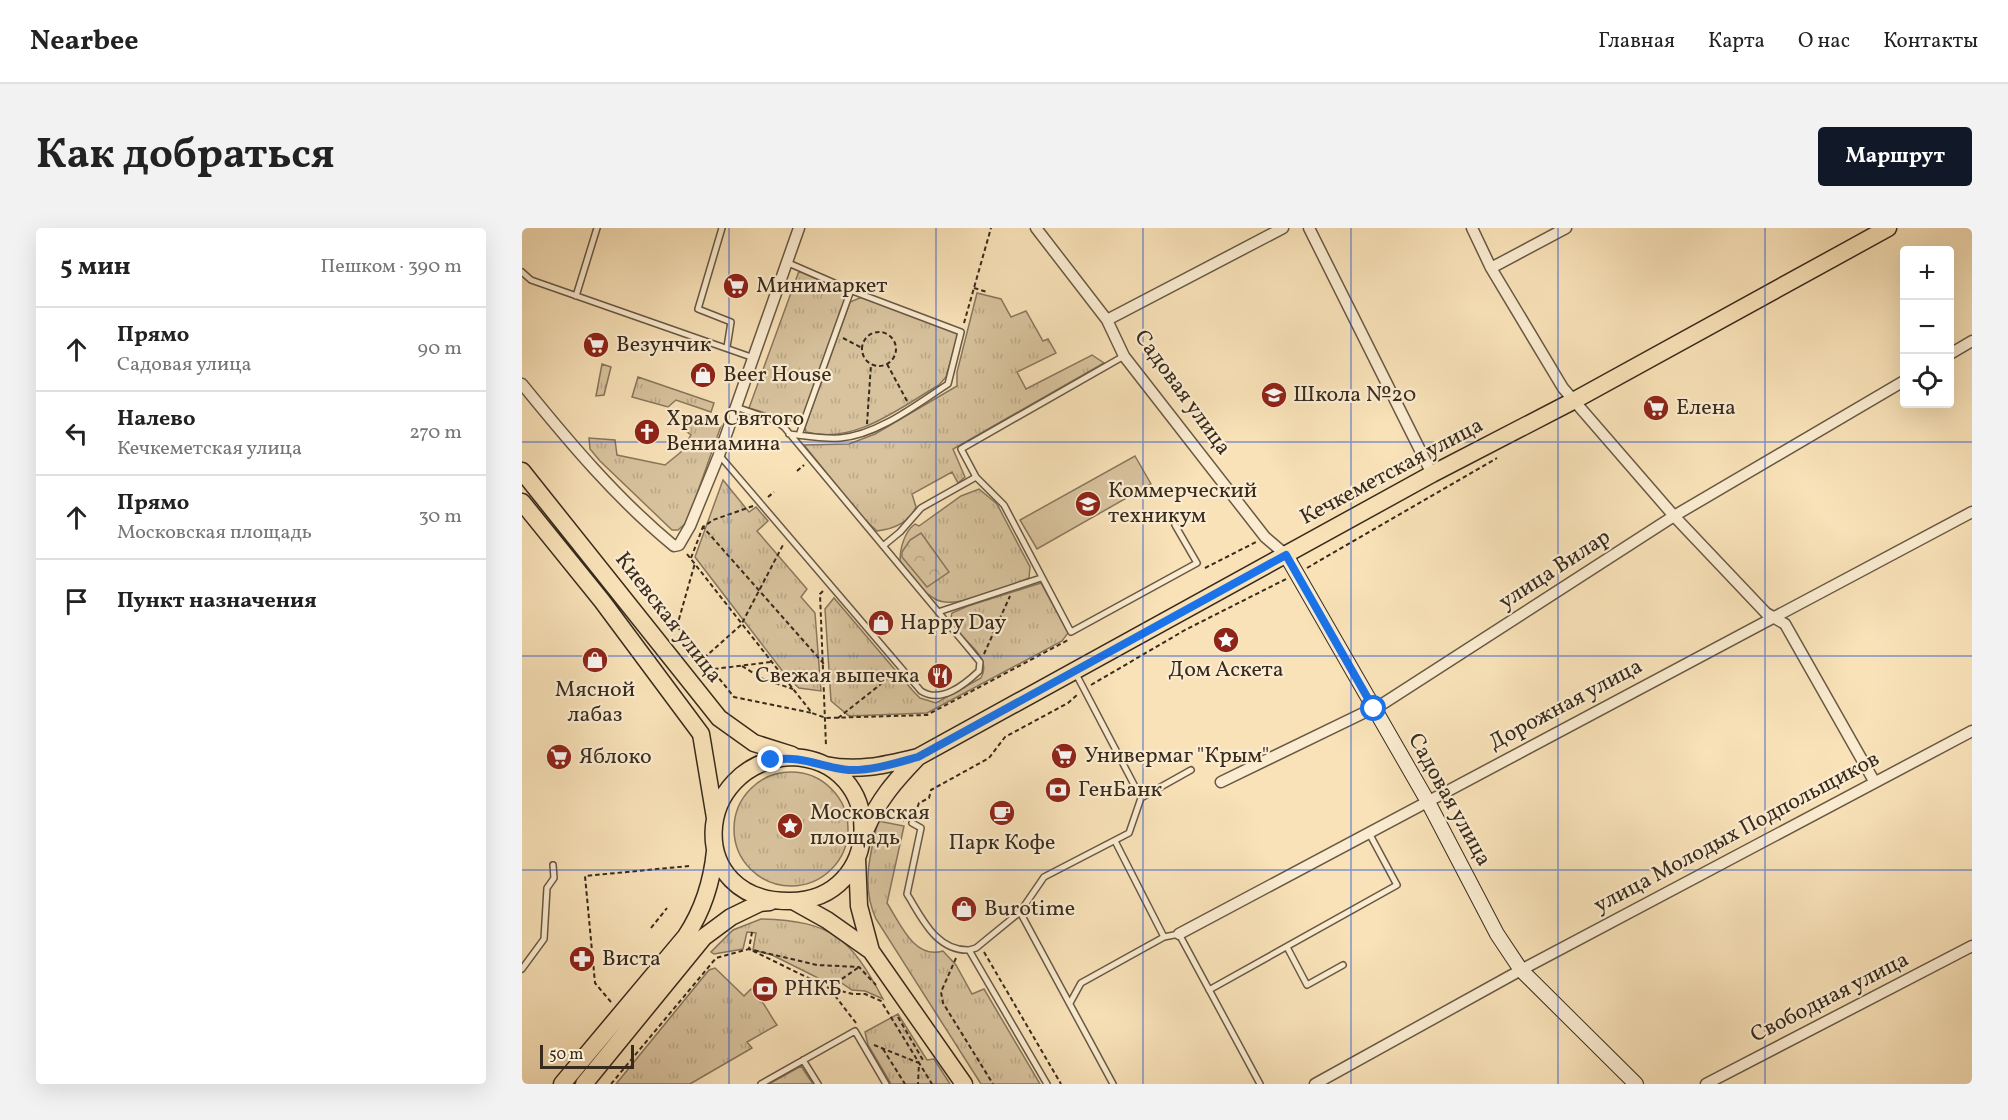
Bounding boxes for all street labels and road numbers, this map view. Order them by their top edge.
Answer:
street label: Садовая улица [1126,324,1238,462]
street label: Кечкеметская улица [1295,411,1489,533]
street label: улица Вилар [1493,522,1617,618]
street label: Киевская улица [607,546,729,690]
street label: Дорожная улица [1484,651,1648,759]
street label: Садовая улица [1400,728,1498,872]
street label: улица Молодых Подпольщиков [1589,744,1885,922]
street label: Свободная улица [1746,945,1915,1051]

